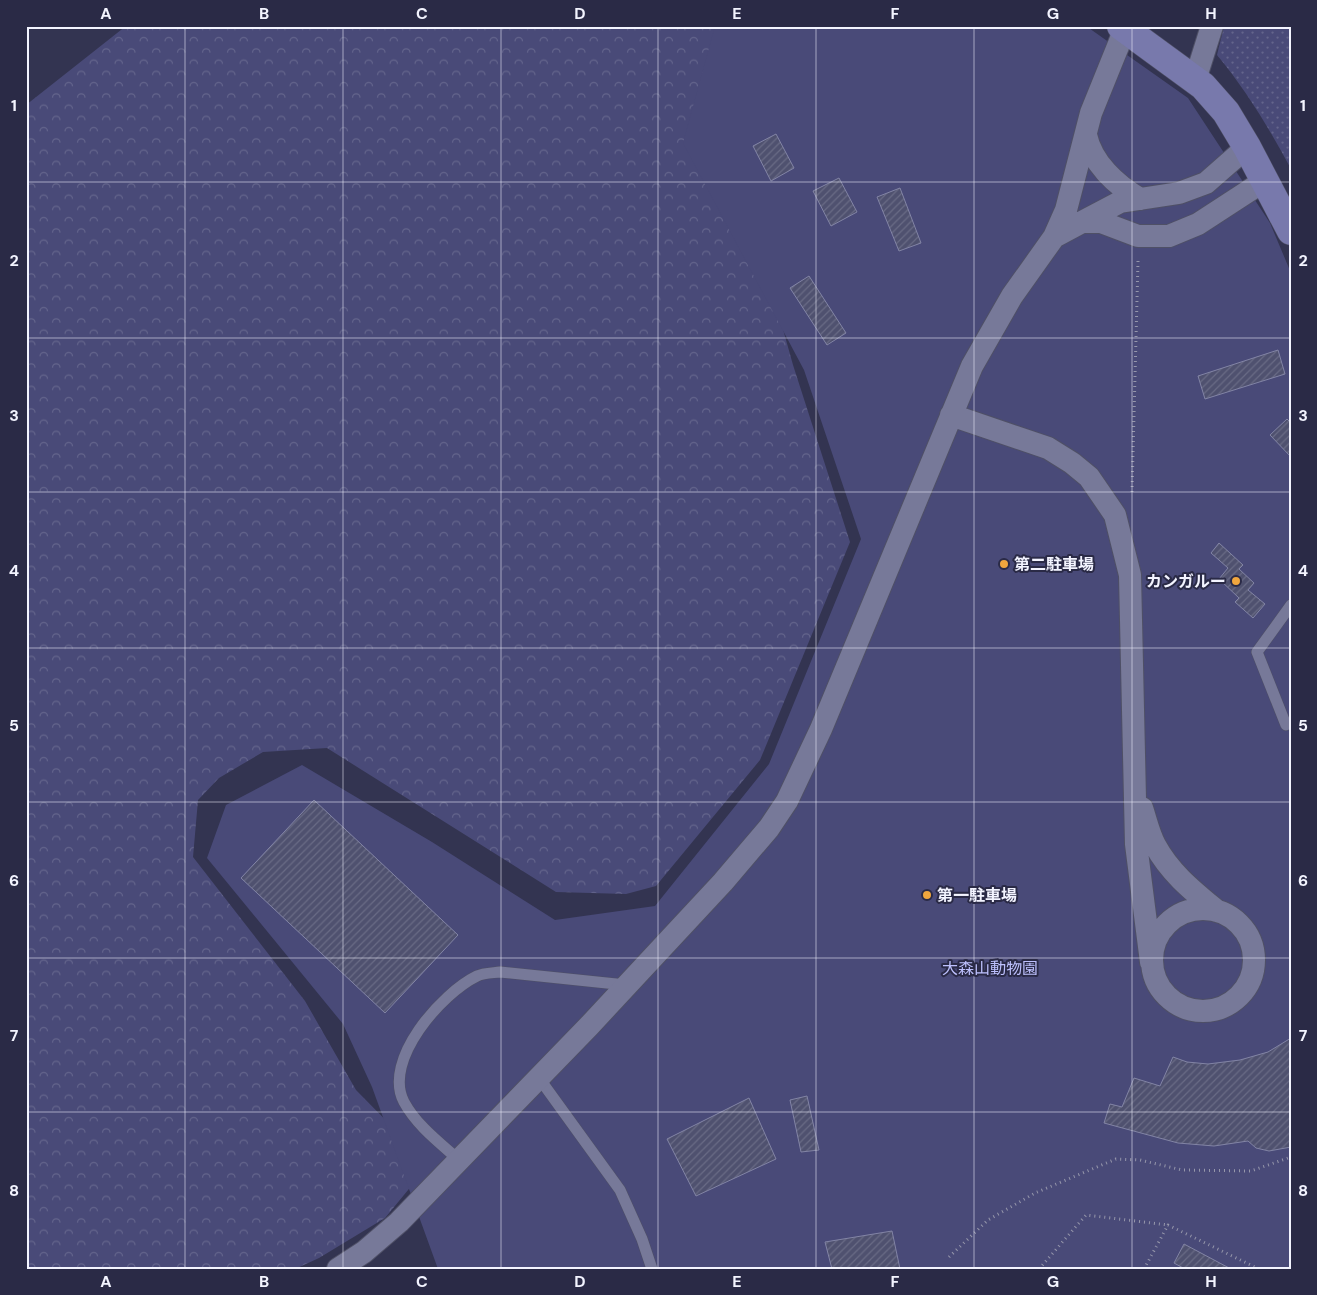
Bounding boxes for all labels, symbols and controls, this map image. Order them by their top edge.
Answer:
text: A [100,3,112,24]
text: B [259,3,269,24]
text: C [416,3,428,24]
text: D [574,3,586,24]
text: E [732,3,742,24]
text: F [891,3,900,24]
text: G [1047,3,1059,24]
text: H [1205,3,1217,24]
text: 1 [11,95,17,116]
text: 1 [1300,95,1306,116]
text: 2 [9,250,19,271]
text: 2 [1298,250,1308,271]
text: 3 [9,405,19,426]
text: 3 [1298,405,1308,426]
place label: 第二駐車場 [1014,554,1094,575]
marker: 第二駐車場 [998,558,1010,570]
text: 4 [9,560,19,581]
text: 4 [1298,560,1308,581]
place label: カンガルー [1146,571,1226,592]
marker: カンガルー [1230,575,1242,587]
text: 5 [9,715,19,736]
text: 5 [1298,715,1308,736]
text: 6 [9,870,19,891]
text: 6 [1298,870,1308,891]
place label: 第一駐車場 [937,885,1017,906]
marker: 第一駐車場 [921,889,933,901]
park label: 大森山動物園 [942,958,1038,979]
text: 7 [10,1025,19,1046]
text: 7 [1299,1025,1308,1046]
text: 8 [9,1180,19,1201]
text: 8 [1298,1180,1308,1201]
text: A [100,1271,112,1292]
text: B [259,1271,269,1292]
text: C [416,1271,428,1292]
text: D [574,1271,586,1292]
text: E [732,1271,742,1292]
text: F [891,1271,900,1292]
text: G [1047,1271,1059,1292]
text: H [1205,1271,1217,1292]

